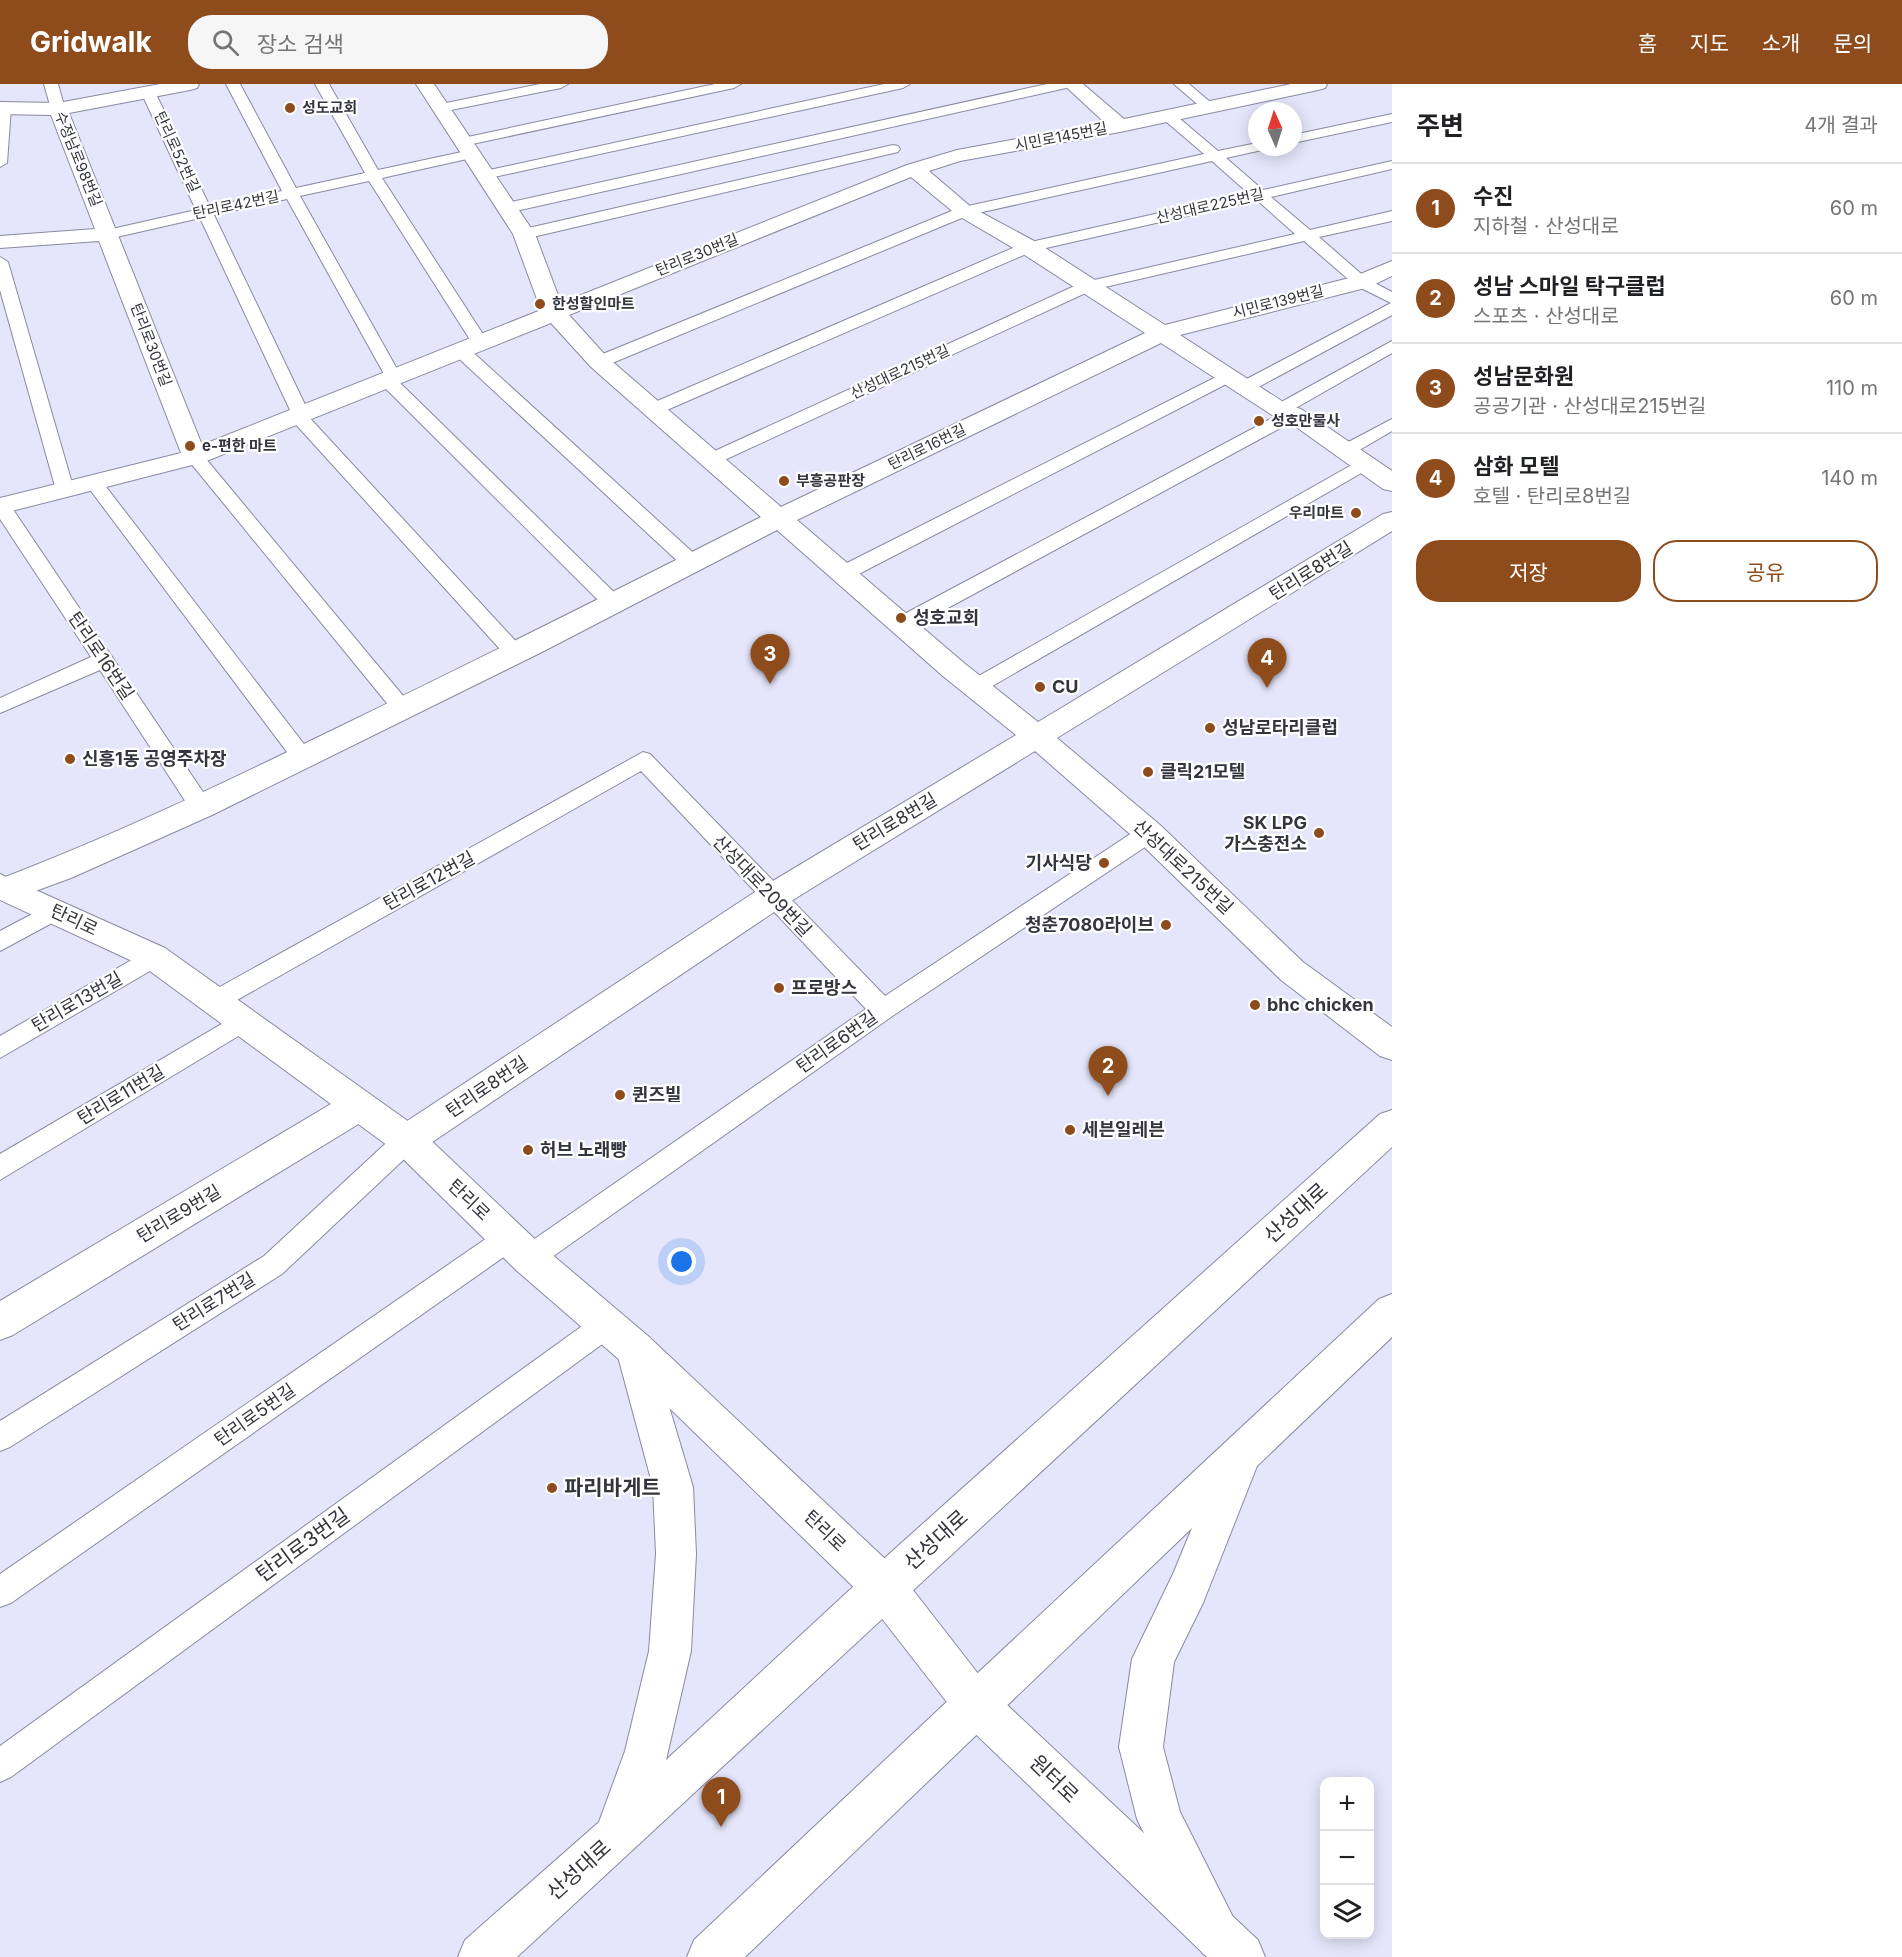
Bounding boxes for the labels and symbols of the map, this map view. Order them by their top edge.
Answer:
place label: 성도교회 [302,98,357,117]
marker: 성도교회 [283,101,297,115]
north arrow [1248,102,1302,156]
street label: 수정남로98번길 [51,108,106,209]
street label: 탄리로52번길 [150,108,205,195]
street label: 시민로145번길 [1013,118,1109,155]
street label: 산성대로225번길 [1154,184,1266,227]
street label: 탄리로42번길 [191,186,281,223]
street label: 탄리로30번길 [653,229,741,280]
street label: 시민로139번길 [1230,281,1326,322]
place label: 한성할인마트 [552,294,635,313]
marker: 한성할인마트 [533,297,547,311]
street label: 탄리로30번길 [127,300,176,389]
street label: 산성대로215번길 [847,340,952,403]
place label: 성호만물사 [1271,411,1340,430]
marker: 성호만물사 [1252,414,1266,428]
street label: 탄리로16번길 [885,420,969,474]
place label: e-편한 마트 [202,436,277,455]
marker: e-편한 마트 [183,439,197,453]
place label: 부흥공판장 [796,471,865,490]
marker: 부흥공판장 [777,474,791,488]
place label: 우리마트 [1289,503,1344,522]
marker: 우리마트 [1349,506,1363,520]
street label: 탄리로8번길 [1265,537,1356,604]
place label: 성호교회 [913,607,979,628]
street label: 탄리로16번길 [64,608,138,704]
marker: 성호교회 [894,611,908,625]
pin: 3 [750,634,790,684]
pin: 4 [1248,638,1286,688]
place label: CU [1052,676,1079,697]
marker: CU [1033,680,1047,694]
place label: 성남로타리클럽 [1222,717,1338,738]
marker: 성남로타리클럽 [1203,721,1217,735]
place label: 신흥1동 공영주차장 [82,748,227,769]
marker: 신흥1동 공영주차장 [63,752,77,766]
place label: 클릭21모텔 [1160,761,1245,782]
marker: 클릭21모텔 [1141,765,1155,779]
street label: 탄리로8번길 [849,788,940,855]
place label: SK LPG 가스충전소 [1224,812,1307,854]
street label: 산성대로215번길 [1129,815,1238,918]
marker: SK LPG 가스충전소 [1312,826,1326,840]
street label: 산성대로209번길 [709,831,816,941]
street label: 탄리로12번길 [379,847,478,914]
place label: 기사식당 [1026,852,1092,873]
marker: 기사식당 [1097,856,1111,870]
street label: 탄리로 [47,900,101,940]
place label: 청춘7080라이브 [1025,914,1154,935]
marker: 청춘7080라이브 [1159,918,1173,932]
street label: 탄리로13번길 [28,967,126,1036]
place label: 프로방스 [791,977,857,998]
marker: 프로방스 [772,981,786,995]
place label: bhc chicken [1267,994,1374,1015]
marker: bhc chicken [1248,998,1262,1012]
street label: 탄리로6번길 [792,1006,881,1077]
pin: 2 [1088,1046,1128,1096]
street label: 탄리로8번길 [442,1052,532,1122]
street label: 탄리로11번길 [74,1060,168,1129]
place label: 퀸즈빌 [632,1084,682,1105]
marker: 퀸즈빌 [613,1088,627,1102]
place label: 세븐일레븐 [1082,1119,1165,1140]
marker: 세븐일레븐 [1063,1123,1077,1137]
place label: 허브 노래빵 [540,1139,628,1160]
marker: 허브 노래빵 [521,1143,535,1157]
street label: 탄리로 [444,1175,495,1224]
street label: 산성대로 [1259,1177,1333,1248]
street label: 탄리로9번길 [133,1180,224,1247]
your location [667,1247,696,1276]
street label: 탄리로7번길 [169,1268,259,1335]
street label: 탄리로5번길 [210,1379,299,1450]
place label: 파리바게트 [564,1475,661,1500]
marker: 파리바게트 [545,1481,559,1495]
street label: 탄리로3번길 [251,1502,354,1587]
street label: 산성대로 [899,1504,973,1575]
street label: 탄리로 [800,1506,851,1555]
street label: 원터로 [1025,1750,1084,1808]
pin: 1 [702,1778,740,1827]
street label: 산성대로 [542,1834,616,1905]

